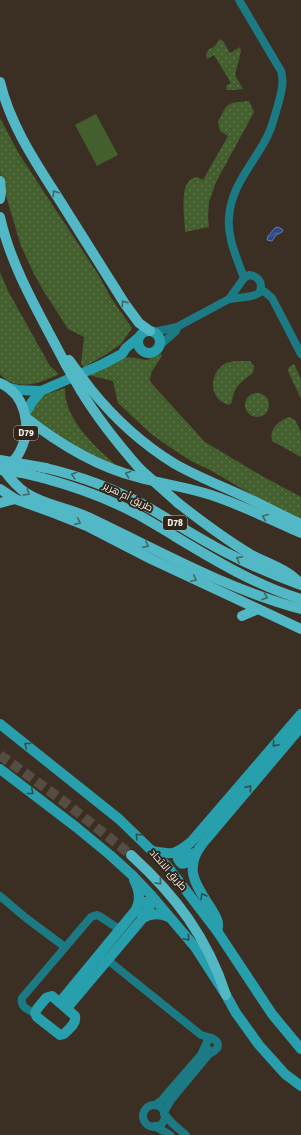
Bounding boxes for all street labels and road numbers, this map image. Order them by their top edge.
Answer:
road number: D79 [14,426,38,440]
street label: طريق أم هرير [100,479,155,515]
road number: D78 [163,516,187,530]
street label: طريق الاتحاد [147,847,189,893]

